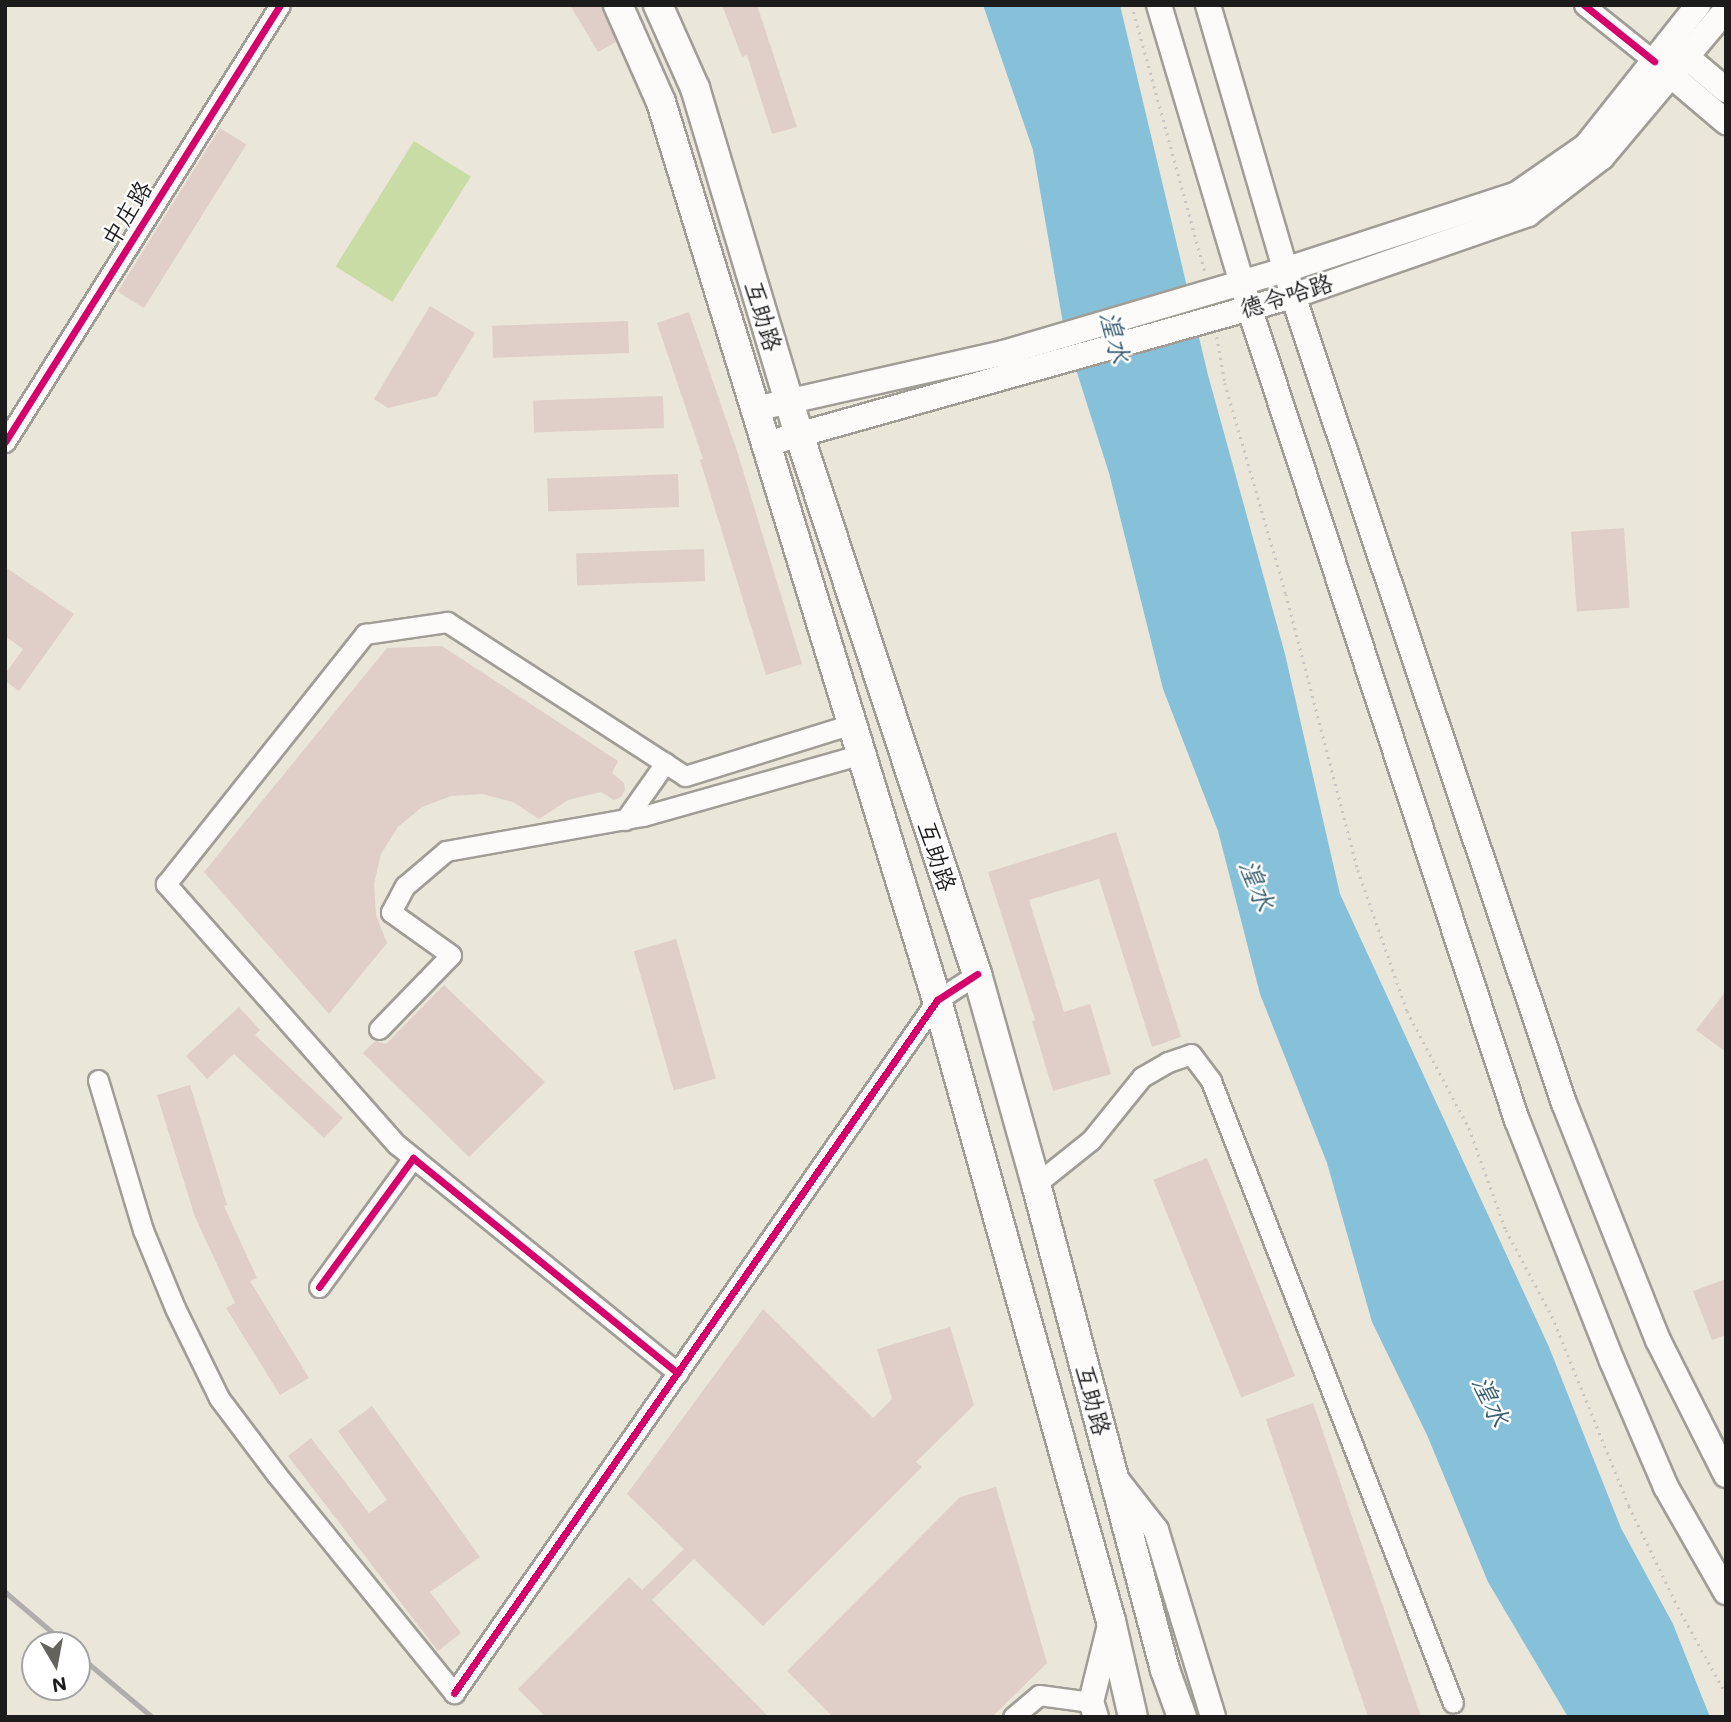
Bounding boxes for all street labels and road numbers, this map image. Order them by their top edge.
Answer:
street label: 中庄路 [95,175,157,251]
street label: 德令哈路 [1236,267,1336,323]
street label: 互助路 [740,277,788,355]
street label: 互助路 [913,817,963,895]
street label: 互助路 [1071,1361,1117,1439]

